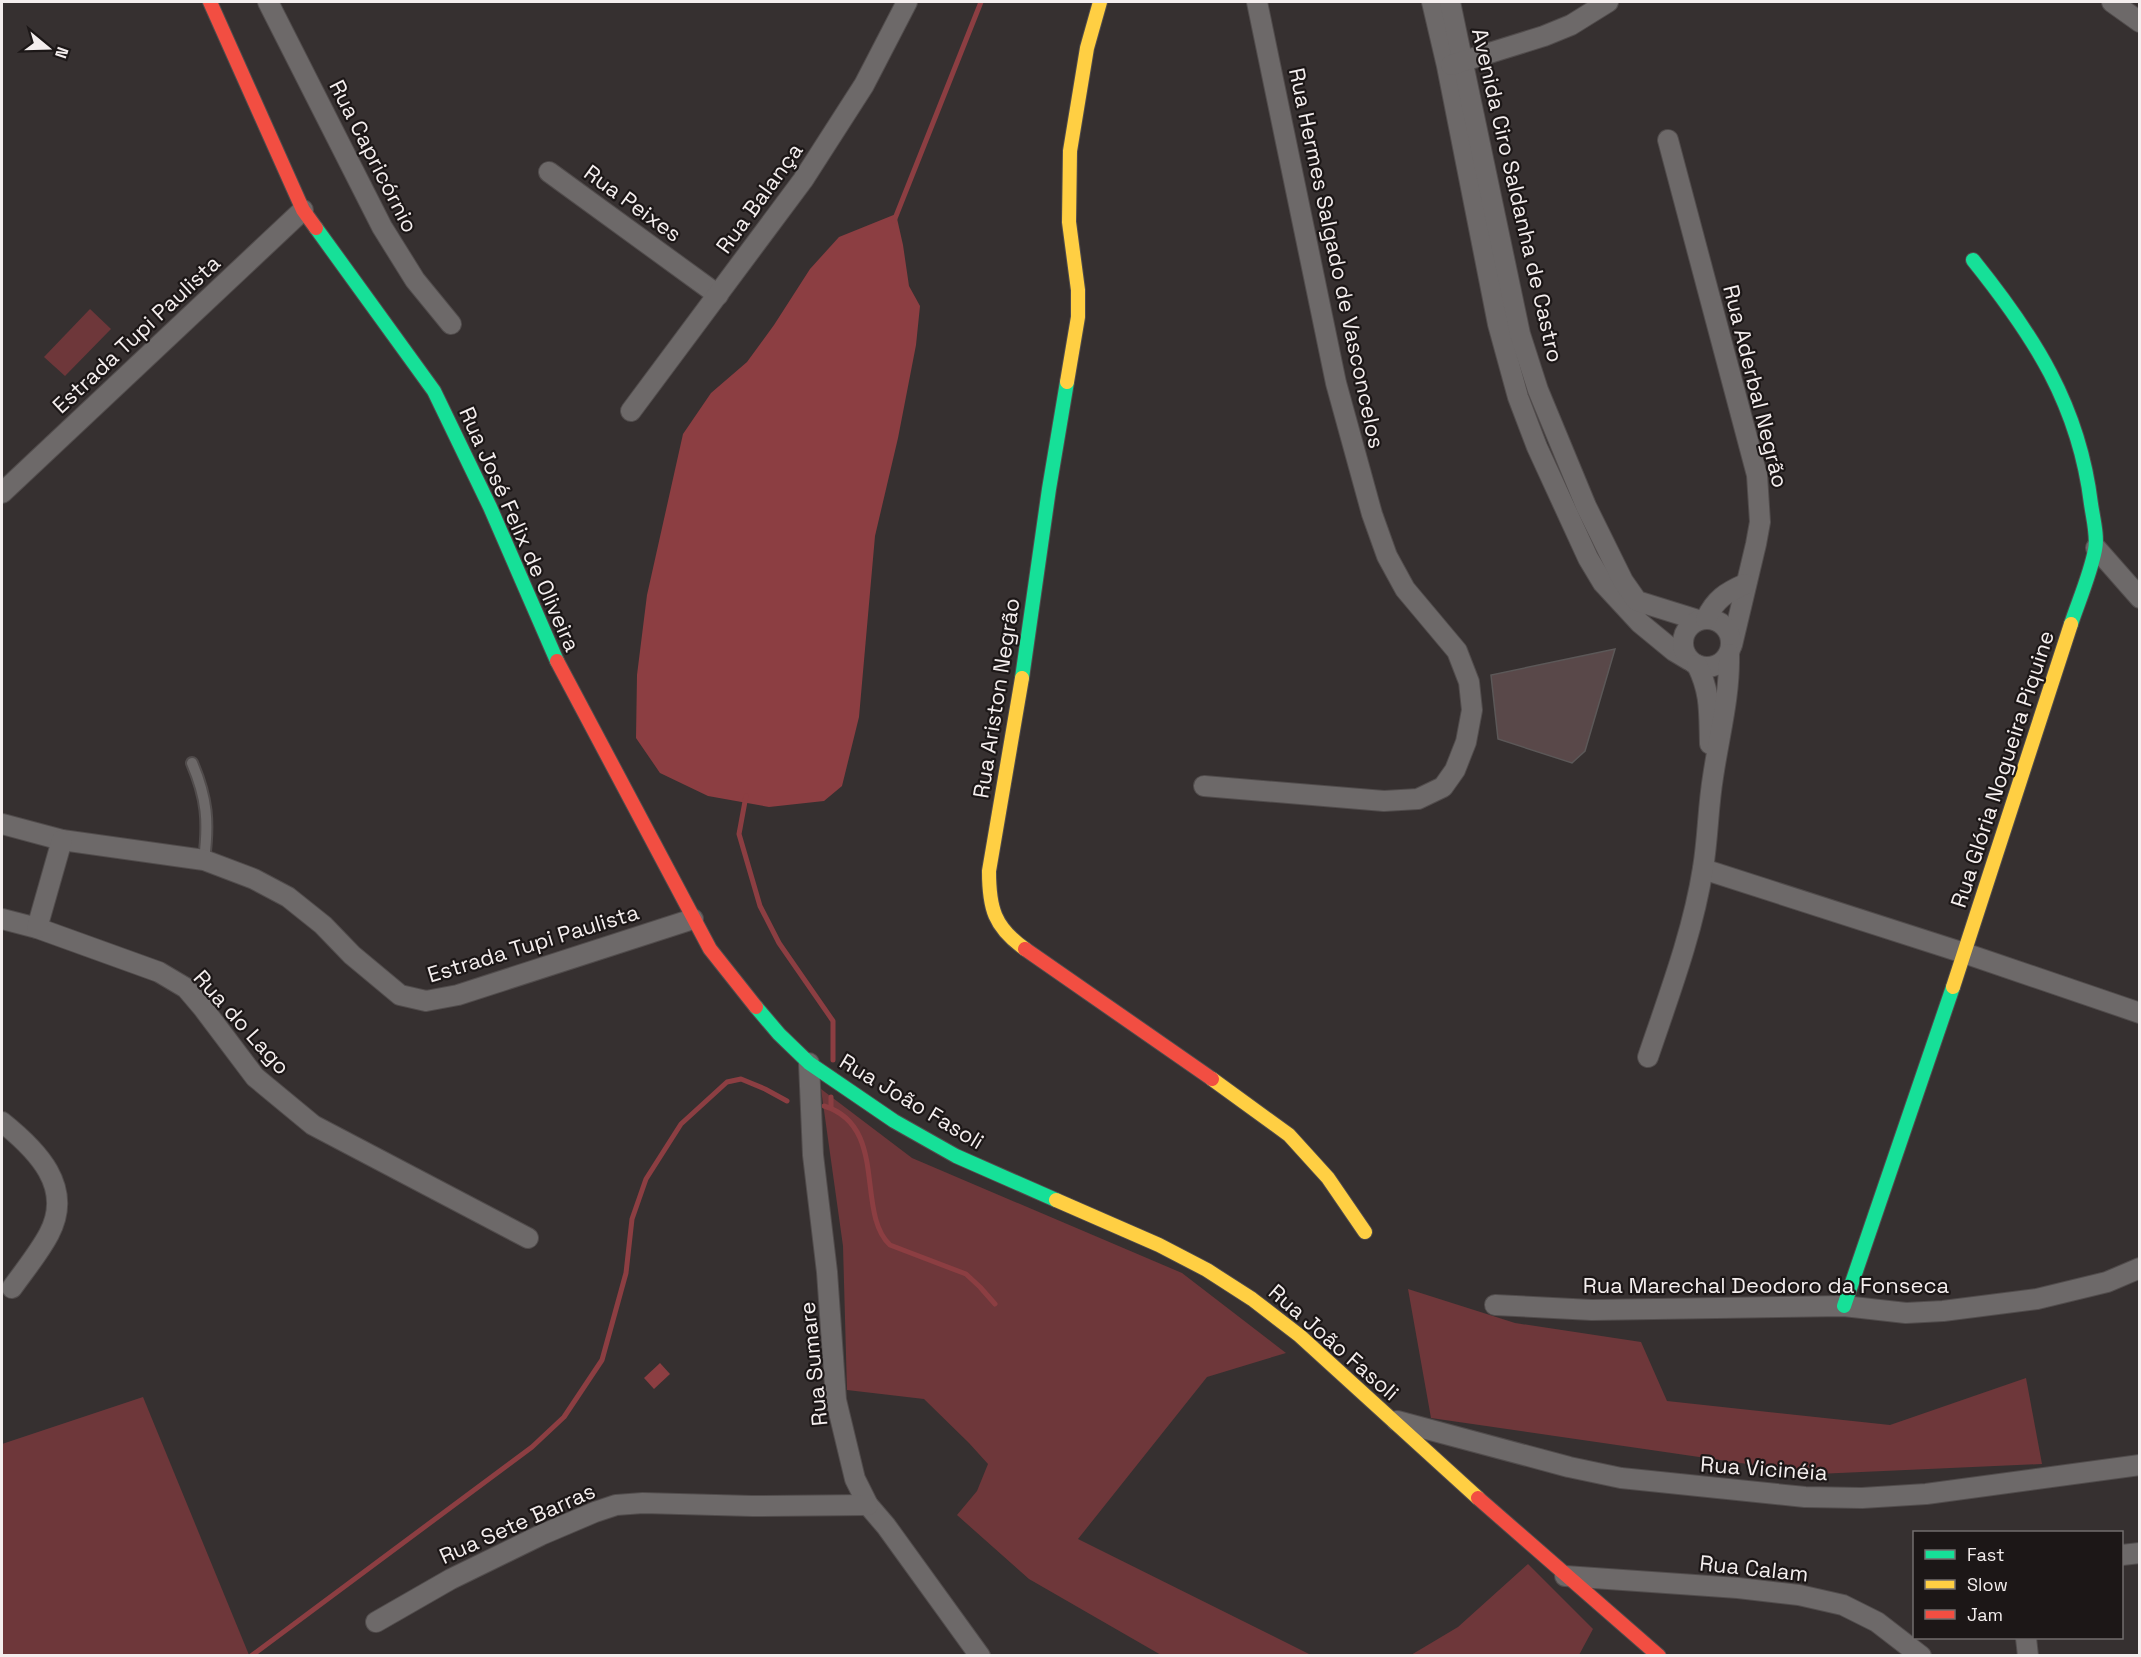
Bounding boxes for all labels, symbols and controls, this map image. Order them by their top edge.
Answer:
north arrow [18,18,78,78]
street label: Avenida Ciro Saldanha de Castro [1466,25,1570,365]
text: N [50,44,73,61]
street label: Rua Hermes Salgado de Vasconcelos [1283,65,1391,451]
street label: Rua Capricórnio [323,75,425,237]
street label: Rua Balança [709,137,809,259]
street label: Rua Peixes [579,158,687,248]
street label: Estrada Tupi Paulista [46,249,226,419]
street label: Rua Aderbal Negrão [1717,282,1795,490]
street label: Rua José Felix de Oliveira [453,402,587,656]
street label: Rua Ariston Negrão [966,596,1026,800]
street label: Rua Glória Nogueira Piquine [1944,627,2060,911]
street label: Estrada Tupi Paulista [424,897,642,988]
street label: Rua do Lago [188,964,296,1080]
street label: Rua João Fasoli [835,1047,989,1155]
street label: Rua Marechal Deodoro da Fonseca [1583,1271,1950,1299]
street label: Rua João Fasoli [1263,1278,1405,1406]
street label: Rua Sumare [793,1300,833,1428]
street label: Rua Vicinéia [1699,1450,1829,1486]
street label: Rua Sete Barras [435,1476,599,1570]
legend [1913,1531,2123,1639]
text: Fast [1967,1543,2004,1566]
street label: Rua Calam [1698,1548,1810,1588]
text: Slow [1967,1573,2008,1596]
text: Jam [1967,1603,2003,1626]

